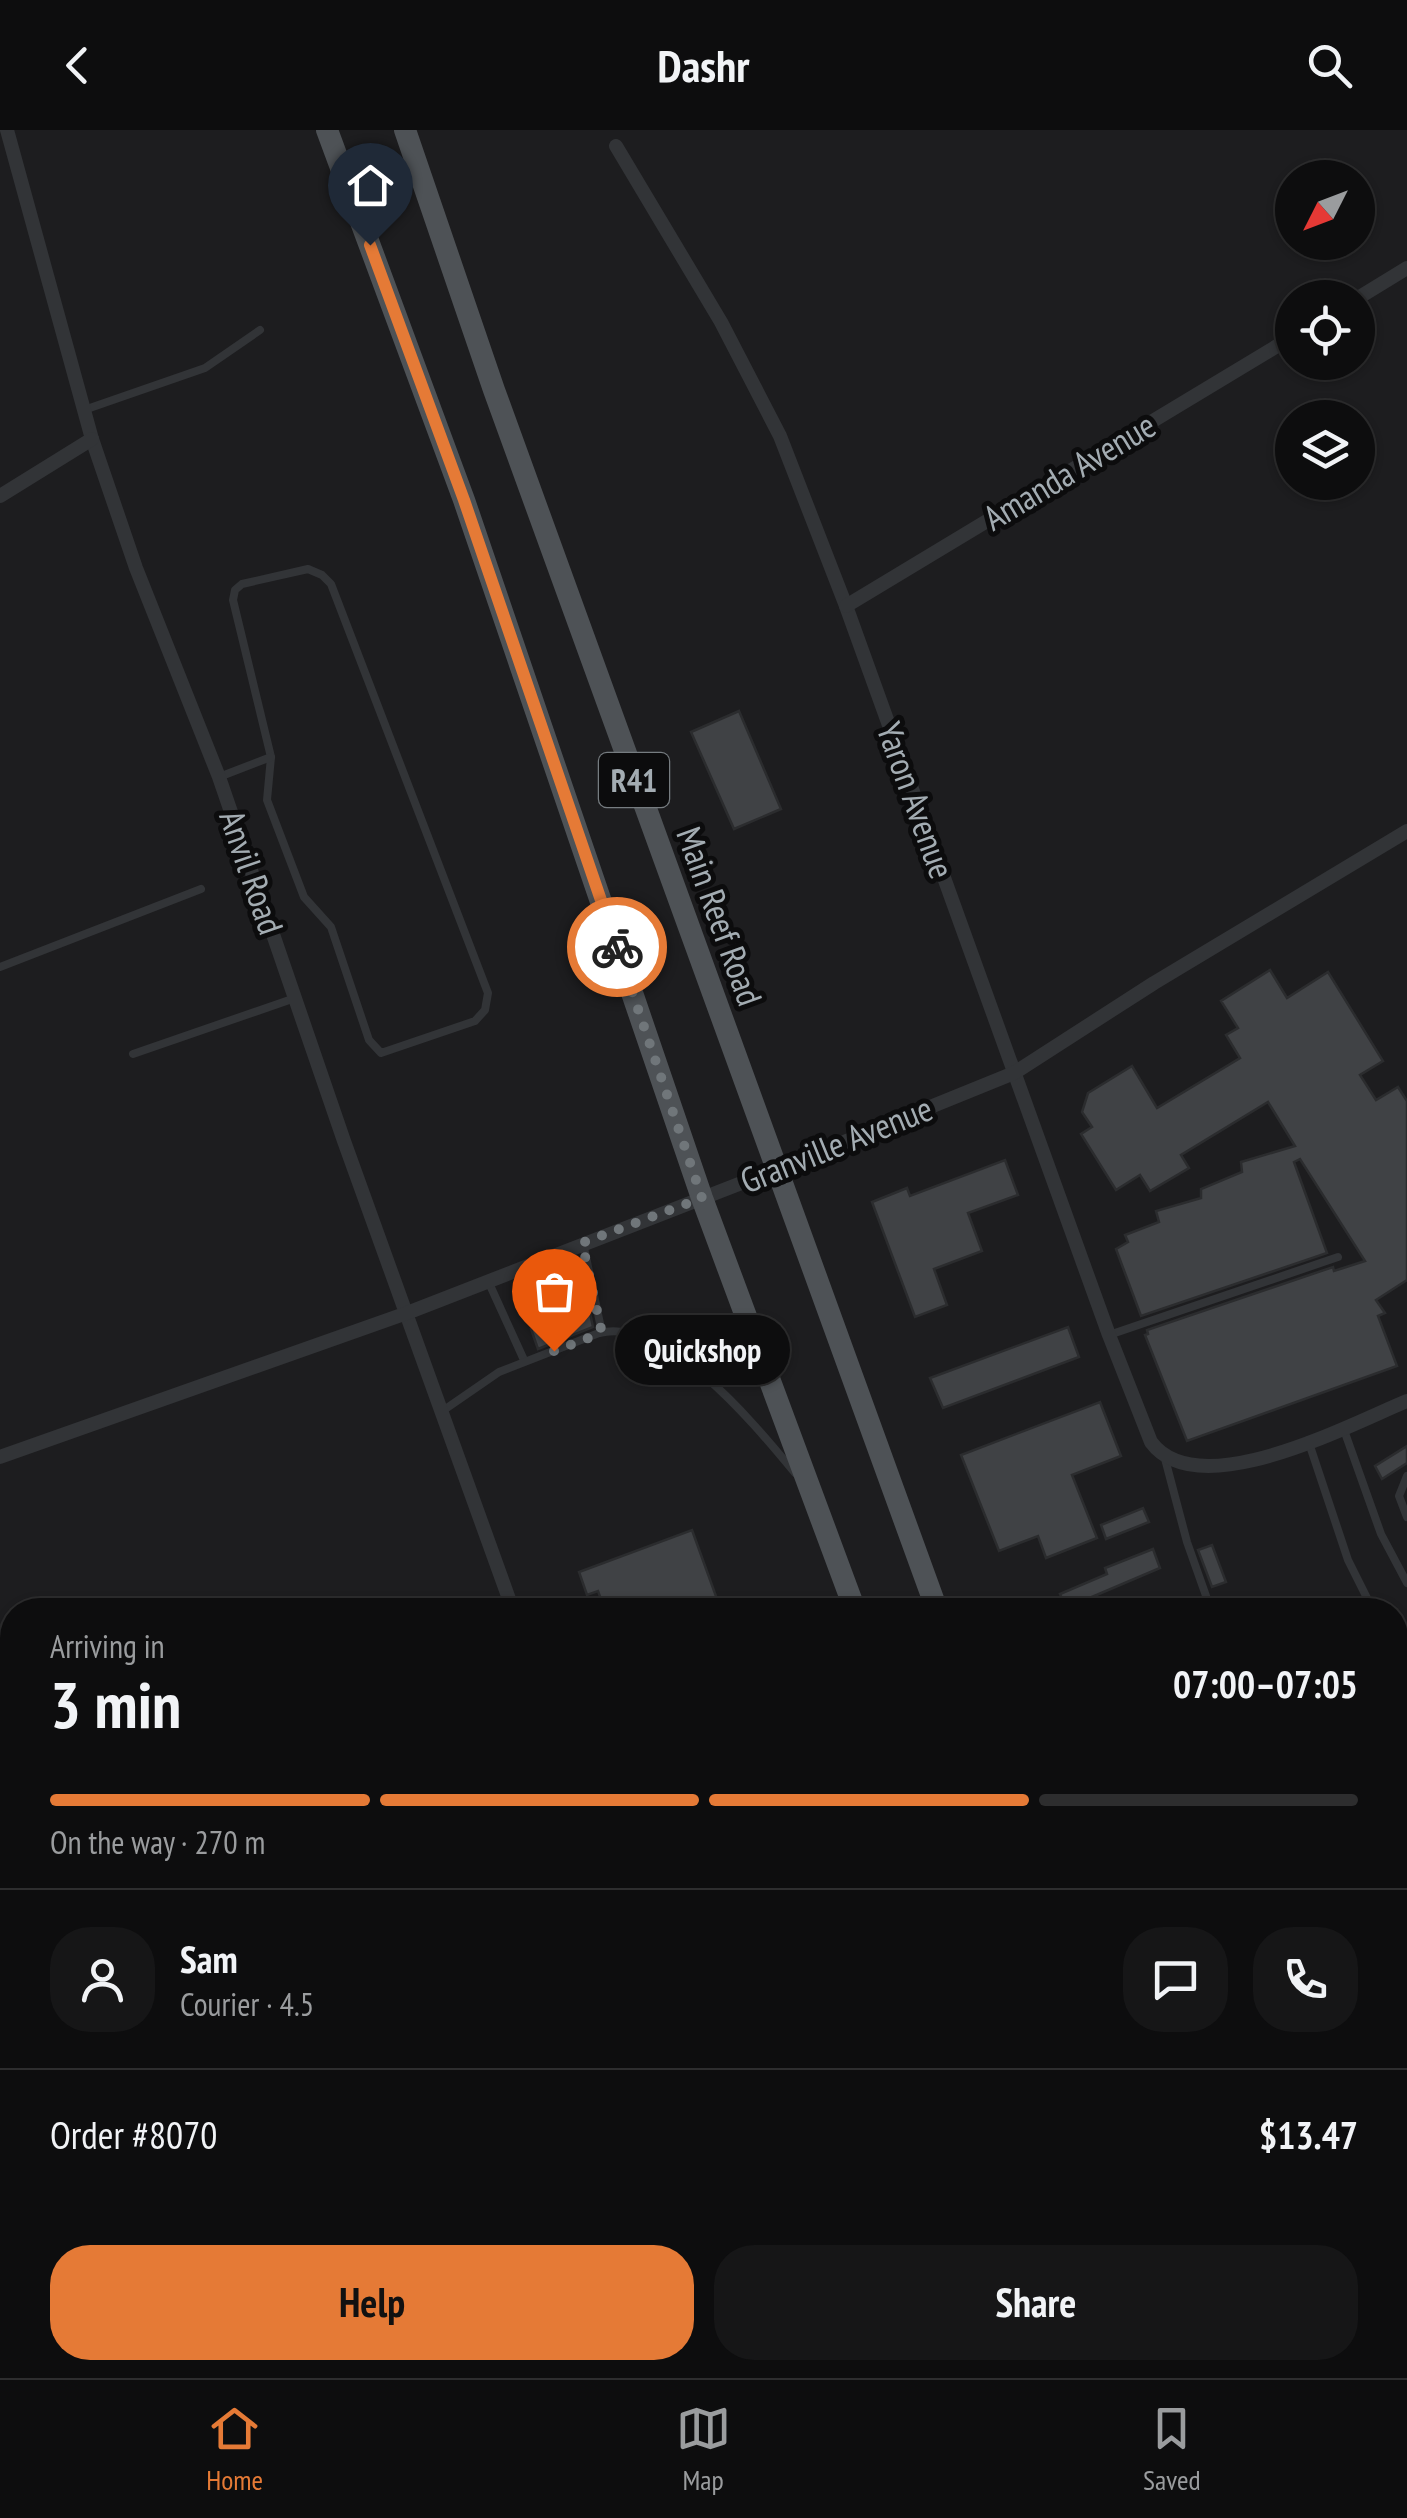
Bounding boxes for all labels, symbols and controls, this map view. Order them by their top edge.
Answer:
text: Dashr [658,36,749,94]
icon: back [50,38,105,93]
icon: search [1302,38,1357,93]
pin [328,143,413,246]
icon: home [343,158,398,213]
north arrow [1275,160,1375,260]
map controls [1275,160,1375,500]
button: locate [1275,280,1375,380]
button: layers [1275,400,1375,500]
street label: Amanda Avenue [974,402,1164,540]
street label: Yaron Avenue [867,716,965,884]
road number: R41 [599,753,669,807]
street label: Anvil Road [209,804,295,940]
street label: Main Reef Road [666,820,774,1012]
courier [567,897,667,997]
icon: bike [590,920,645,975]
street label: Granville Avenue [733,1085,939,1203]
pin [512,1249,597,1352]
icon: bag [527,1264,582,1319]
callout: Quickshop [614,1316,789,1386]
text: Quickshop [644,1329,761,1371]
text: Arriving in [50,1625,165,1667]
text: 07:00–07:05 [1173,1659,1358,1708]
text: 3 min [50,1662,181,1746]
text: On the way · 270 m [50,1821,265,1863]
button: person [50,1927,155,2032]
button: chat [1123,1927,1228,2032]
button: phone [1253,1927,1358,2032]
text: Sam [180,1934,238,1983]
text: Courier · 4.5 [180,1983,314,2025]
text: Order #8070 [50,2110,217,2159]
text: $13.47 [1259,2110,1358,2159]
button: Help [50,2245,694,2360]
button: Share [714,2245,1358,2360]
tab: Home [206,2401,263,2498]
tab: Map [676,2401,731,2498]
tab: Saved [1143,2401,1201,2498]

